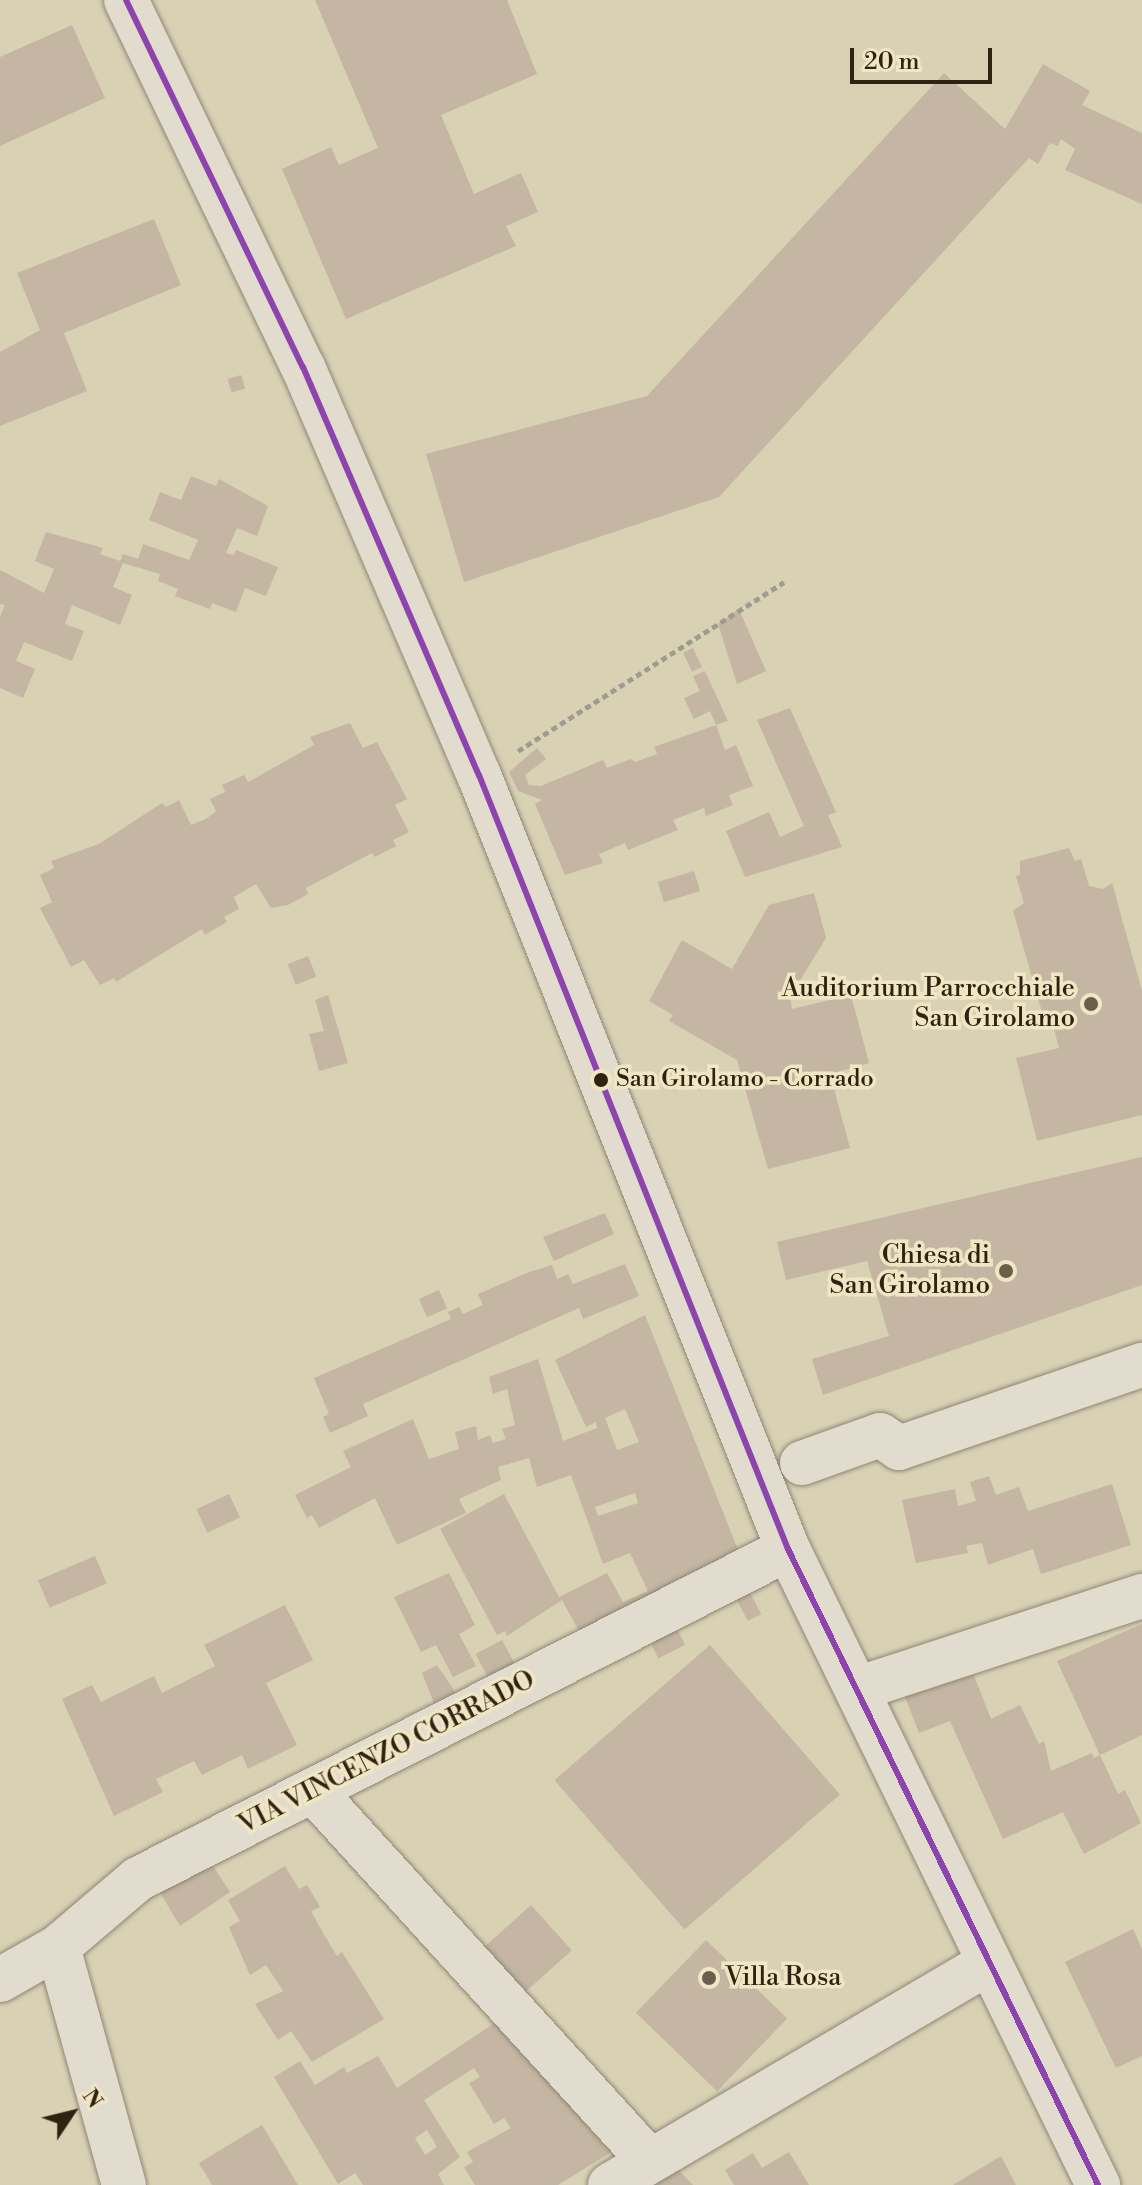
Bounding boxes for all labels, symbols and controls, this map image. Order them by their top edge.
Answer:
scale bar [854,32,996,82]
text: 20 m [864,47,920,77]
place label: Auditorium Parrocchiale San Girolamo [782,973,1075,1034]
marker: Auditorium Parrocchiale San Girolamo [1082,995,1100,1013]
place label: San Girolamo - Corrado [616,1066,874,1094]
marker: San Girolamo - Corrado [593,1072,609,1088]
place label: Chiesa di San Girolamo [830,1240,990,1302]
marker: Chiesa di San Girolamo [997,1262,1015,1280]
street label: VIA VINCENZO CORRADO [234,1665,540,1841]
place label: Villa Rosa [725,1962,842,1994]
marker: Villa Rosa [700,1969,718,1987]
north arrow [32,2073,112,2153]
text: N [76,2084,108,2114]

